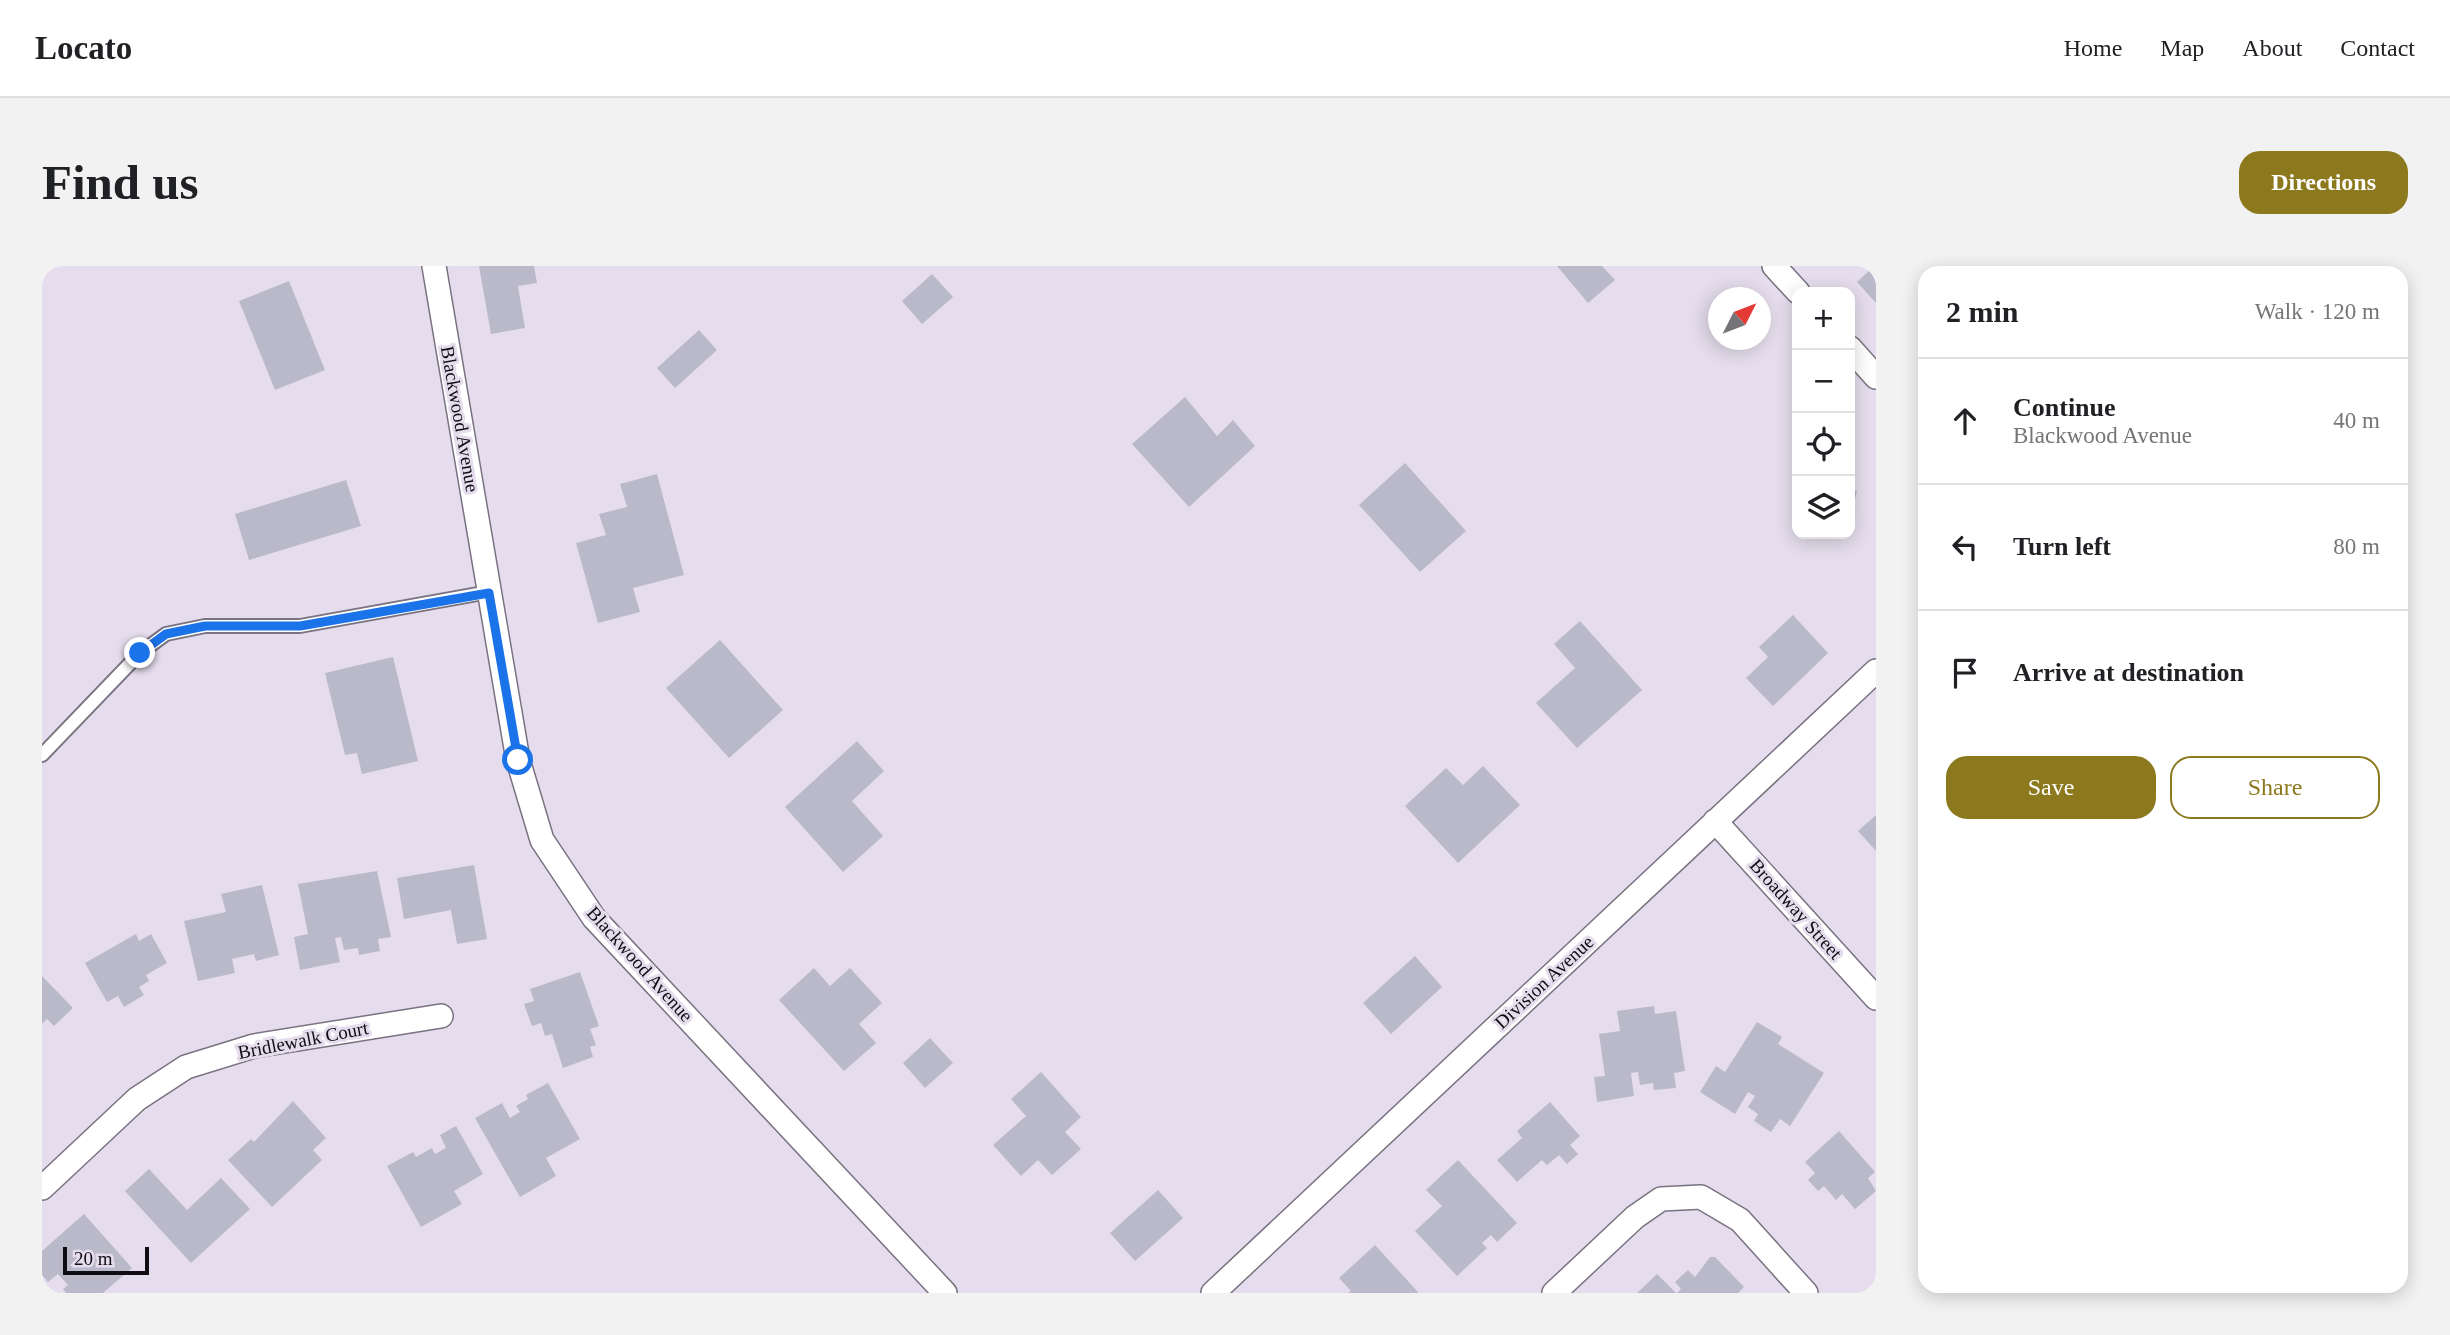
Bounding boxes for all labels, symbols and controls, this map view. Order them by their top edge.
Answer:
text: Locato [35,30,132,66]
text: Home [2064,35,2122,61]
text: Map [2160,35,2204,61]
text: About [2242,35,2302,61]
text: Contact [2340,35,2415,61]
button: Directions [2239,151,2408,214]
text: Find us [42,155,199,210]
north arrow [1708,287,1771,350]
map controls [1792,287,1855,539]
button: + [1792,287,1855,350]
text: 2 min [1946,295,2019,328]
text: Walk · 120 m [2255,299,2380,324]
street label: Blackwood Avenue [437,344,483,494]
button: − [1792,350,1855,413]
text: Continue [2013,393,2116,422]
icon: ahead [1946,402,1984,440]
text: 40 m [2333,408,2380,433]
button: locate [1792,413,1855,476]
text: Blackwood Avenue [2013,423,2192,448]
button: layers [1792,476,1855,539]
icon: left [1946,528,1984,566]
text: Turn left [2013,532,2111,561]
text: 80 m [2333,534,2380,559]
route end [124,637,155,668]
icon: arrive [1946,654,1984,692]
text: Arrive at destination [2013,658,2244,687]
route start [502,744,533,775]
button: Save [1946,756,2156,819]
button: Share [2170,756,2380,819]
street label: Broadway Street [1746,855,1847,964]
street label: Blackwood Avenue [583,902,697,1026]
street label: Division Avenue [1490,931,1598,1033]
street label: Bridlewalk Court [236,1017,371,1063]
scale bar [63,1244,149,1276]
text: 20 m [74,1248,113,1269]

